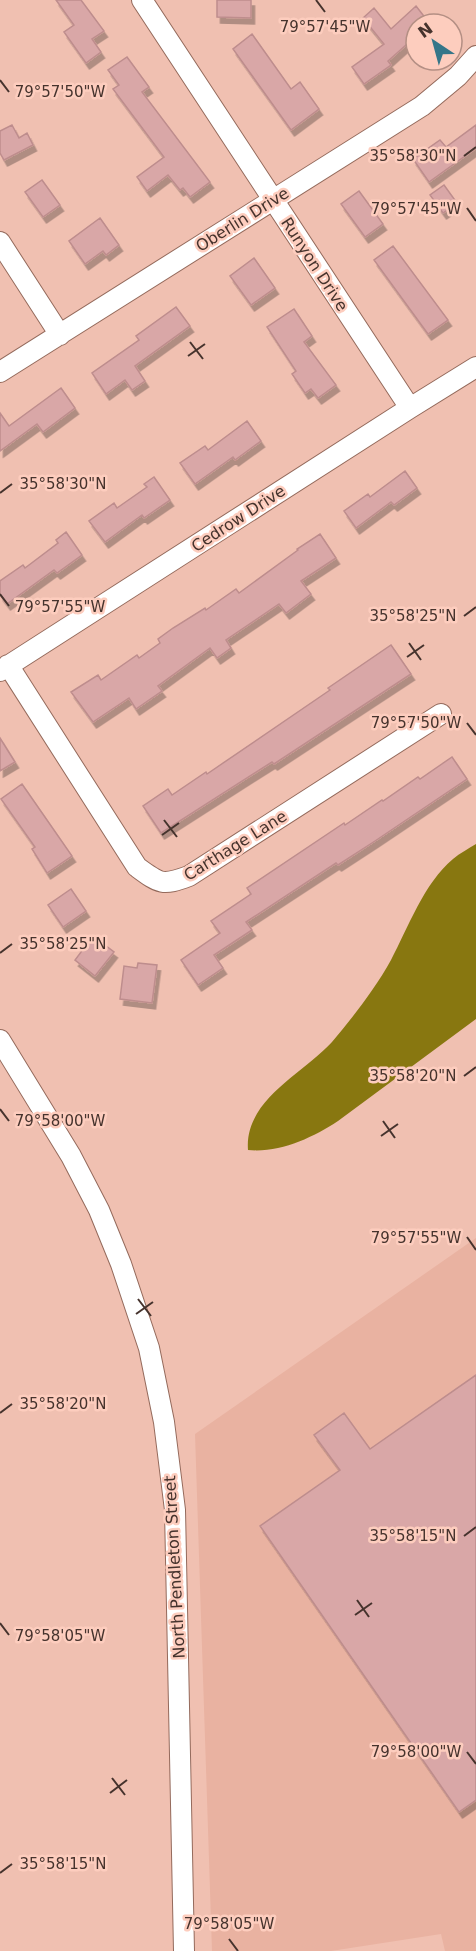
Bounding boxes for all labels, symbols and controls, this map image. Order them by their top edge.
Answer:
north arrow [404,12,464,72]
text: 79°57'45"W [280,18,370,36]
text: N [414,19,436,42]
text: 79°57'50"W [15,83,105,101]
text: 35°58'30"N [369,147,457,165]
street label: Oberlin Drive [192,183,292,256]
text: 79°57'45"W [371,200,461,218]
street label: Runyon Drive [277,214,352,315]
text: 35°58'30"N [19,475,107,493]
street label: Cedrow Drive [188,481,289,556]
text: 79°57'55"W [15,598,105,616]
text: 35°58'25"N [369,607,457,625]
text: 79°57'50"W [371,714,461,732]
street label: Carthage Lane [180,806,290,885]
text: 35°58'25"N [19,935,107,953]
text: 35°58'20"N [369,1067,457,1085]
text: 79°58'00"W [15,1112,105,1130]
text: 79°57'55"W [371,1229,461,1247]
text: 35°58'20"N [19,1395,107,1413]
street label: North Pendleton Street [160,1475,189,1659]
text: 35°58'15"N [369,1527,457,1545]
text: 79°58'05"W [15,1627,105,1645]
text: 79°58'00"W [371,1743,461,1761]
text: 35°58'15"N [19,1855,107,1873]
text: 79°58'05"W [184,1915,274,1933]

